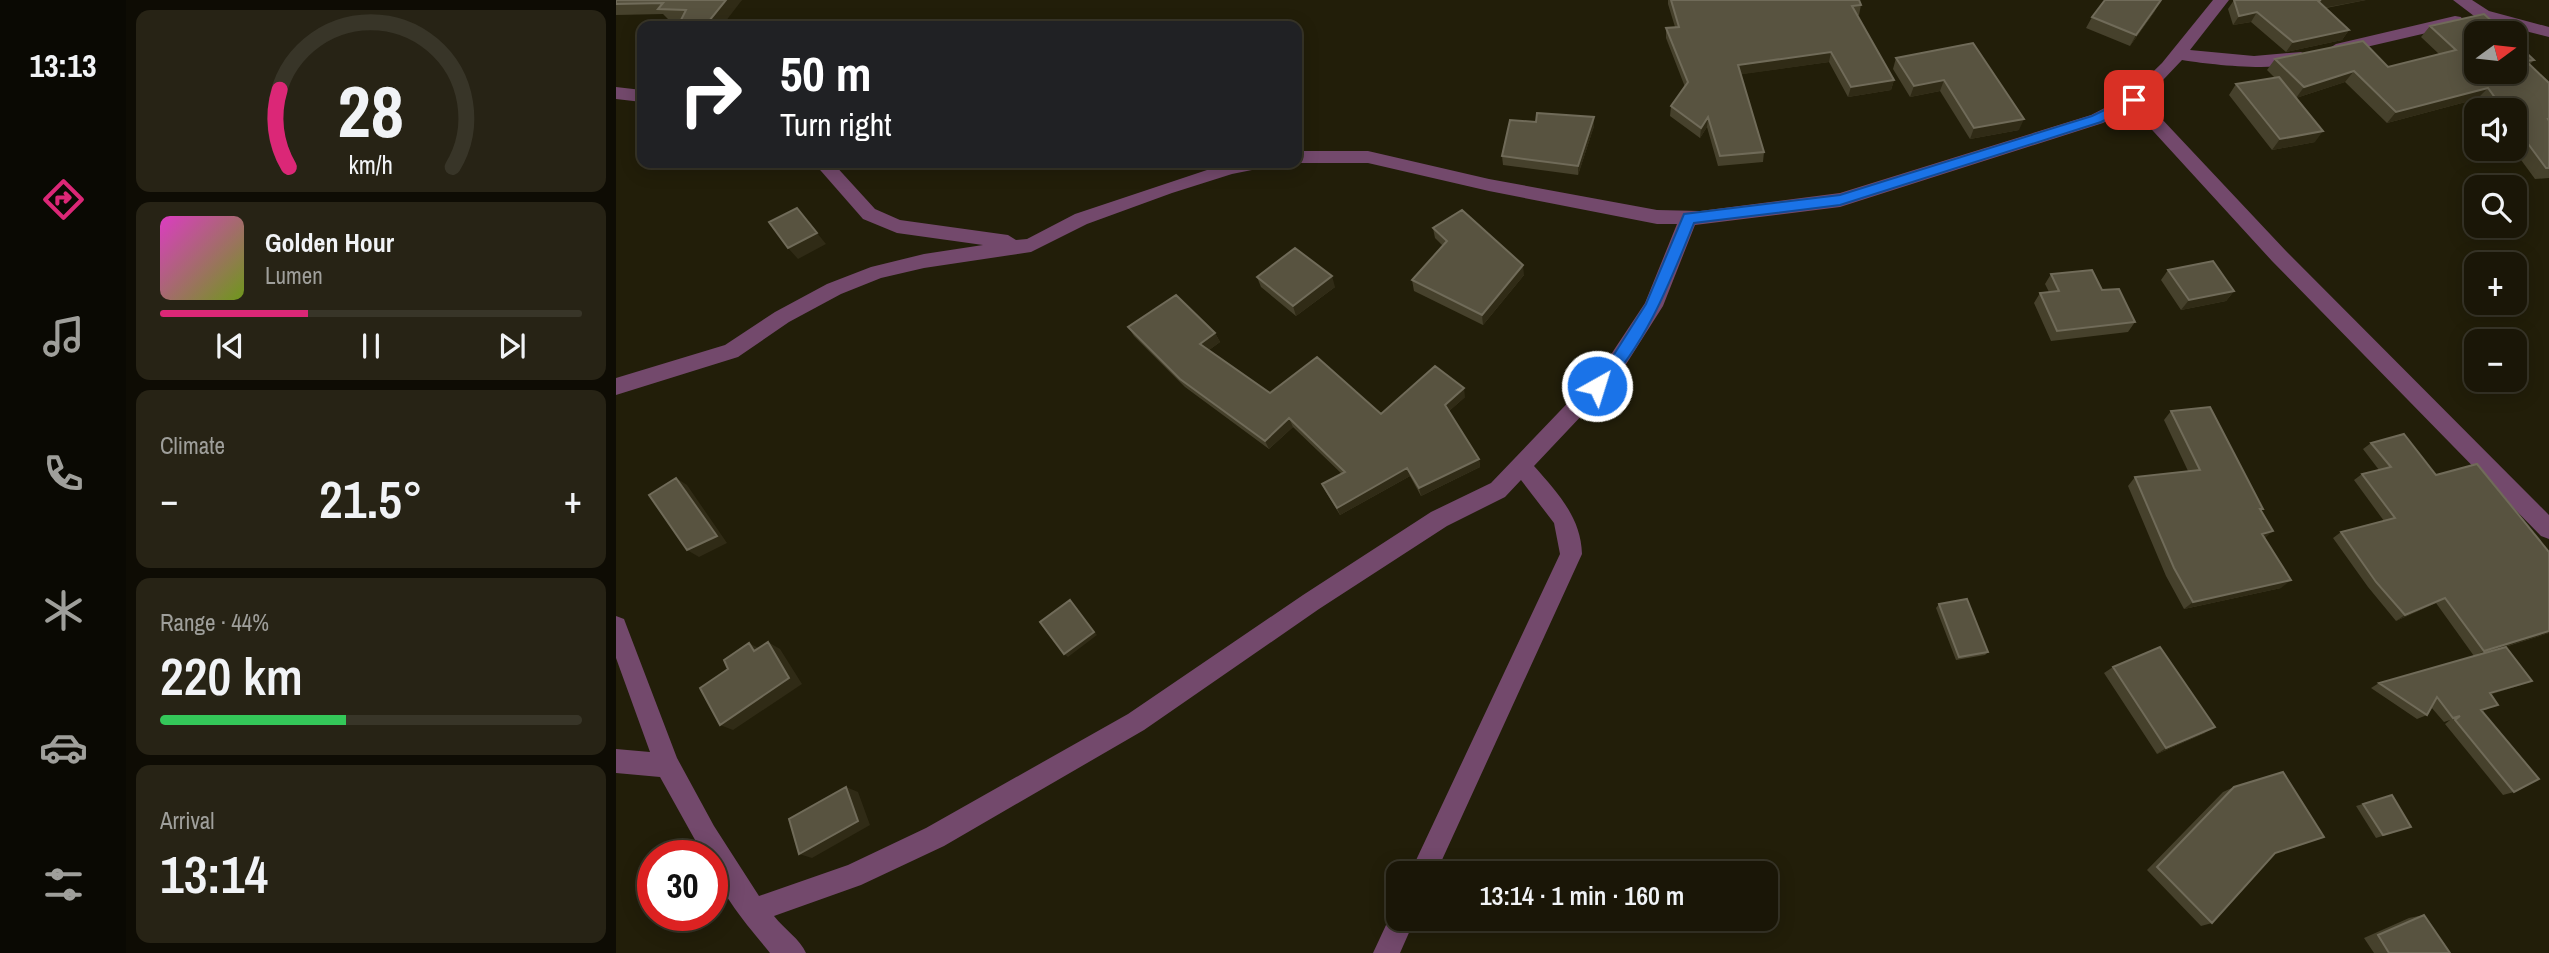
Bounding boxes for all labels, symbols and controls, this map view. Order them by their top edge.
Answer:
north arrow [2464,21,2527,84]
map controls [2464,21,2527,392]
text: 50 m [780,40,872,106]
text: 13:13 [29,44,97,87]
icon: right [665,49,756,140]
text: 28 [338,62,404,160]
pin [2104,70,2164,130]
icon: arrive [2115,81,2153,119]
button: sound [2464,98,2527,161]
text: Turn right [780,103,892,146]
text: km/h [349,148,393,182]
icon: directions [39,175,88,224]
button: search [2464,175,2527,238]
text: Golden Hour [265,225,394,260]
button: + [2464,252,2527,315]
text: Lumen [265,260,323,291]
icon: music [39,312,88,361]
icon: previous [211,327,249,365]
icon: pause [352,327,390,365]
icon: next [493,327,531,365]
button: − [2464,329,2527,392]
position arrow [1560,349,1634,423]
text: Climate [160,430,225,461]
icon: phone [39,449,88,498]
text: 21.5° [319,464,423,534]
text: − [160,474,178,525]
text: + [564,474,582,525]
icon: climate [39,586,88,635]
text: Range · 44% [160,607,269,638]
text: 220 km [160,641,303,711]
icon: car [39,723,88,772]
text: Arrival [160,805,215,836]
text: 13:14 [160,839,268,909]
speed limit sign: 30 [637,840,728,931]
icon: filters [39,860,88,909]
text: 13:14 · 1 min · 160 m [1480,878,1684,913]

